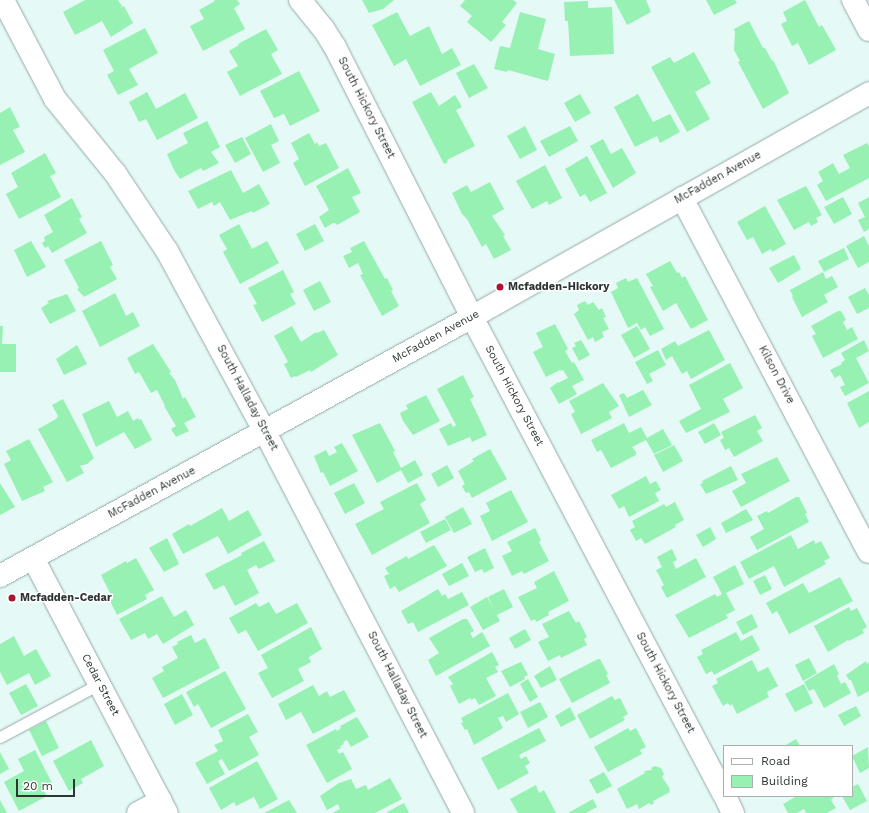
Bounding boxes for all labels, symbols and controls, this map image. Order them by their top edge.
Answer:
street label: South Hickory Street [335,55,397,161]
street label: McFadden Avenue [672,149,764,207]
place label: Mcfadden-Hickory [508,280,609,294]
marker: Mcfadden-Hickory [495,282,505,292]
street label: McFadden Avenue [390,308,482,366]
street label: South Halladay Street [213,343,281,453]
street label: South Hickory Street [482,343,546,449]
street label: Kilson Drive [755,344,797,406]
street label: McFadden Avenue [106,464,198,522]
place label: Mcfadden-Cedar [20,591,112,605]
marker: Mcfadden-Cedar [7,593,17,603]
street label: South Halladay Street [364,629,430,741]
street label: South Hickory Street [633,630,697,736]
street label: Cedar Street [78,652,122,718]
legend [723,745,853,797]
text: Road [761,754,790,768]
scale bar [18,771,77,797]
text: Building [761,774,808,788]
text: 20 m [23,779,53,793]

